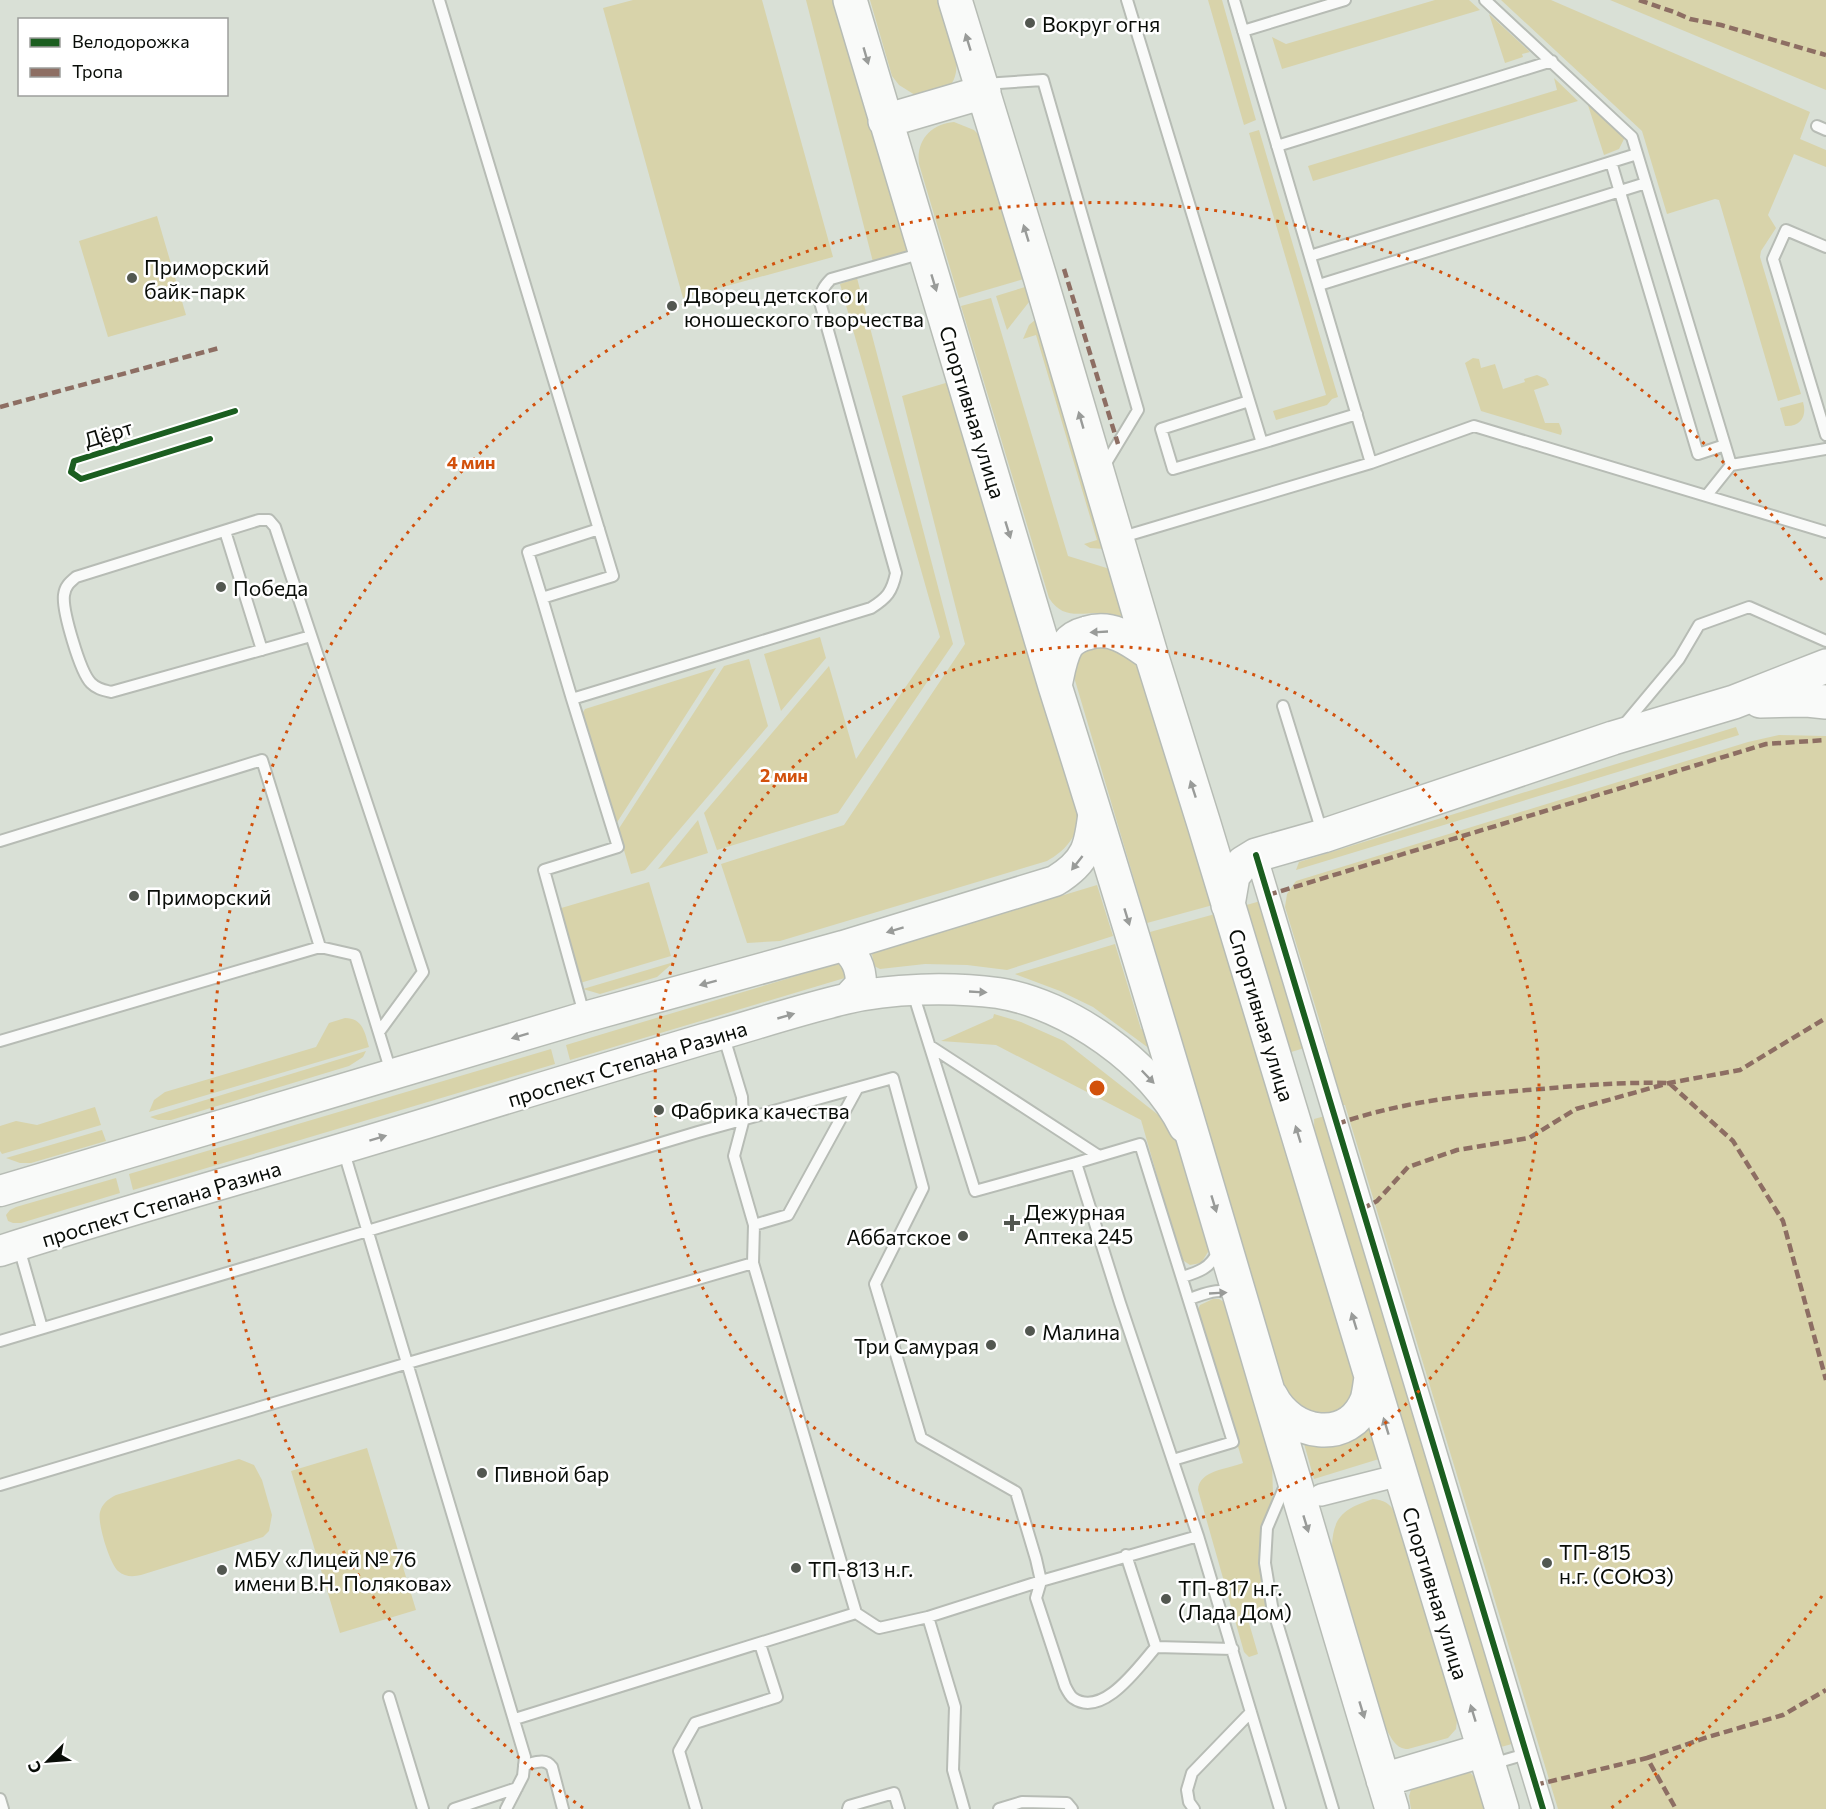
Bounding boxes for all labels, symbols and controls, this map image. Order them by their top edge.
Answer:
place label: Вокруг огня [1042,11,1160,36]
marker: Вокруг огня [1023,16,1037,30]
legend [18,18,228,96]
text: Велодорожка [72,30,190,52]
one-way arrow [963,33,972,51]
one-way arrow [862,47,871,65]
text: Тропа [72,60,123,82]
one-way arrow [1021,223,1030,241]
place label: Приморский байк-парк [144,254,269,303]
marker: Приморский байк-парк [125,271,139,285]
one-way arrow [930,274,939,292]
place label: Дворец детского и юношеского творчества [684,282,924,331]
marker: Дворец детского и юношеского творчества [665,299,679,313]
street label: Спортивная улица [935,323,1011,501]
one-way arrow [1076,411,1085,429]
street label: Дёрт [81,414,135,452]
text: 4 мин [447,451,495,473]
one-way arrow [1004,521,1013,539]
place label: Победа [233,575,308,600]
marker: Победа [214,580,228,594]
one-way arrow [1089,627,1108,636]
text: 2 мин [760,764,808,786]
one-way arrow [1188,780,1198,798]
one-way arrow [1071,856,1083,871]
place label: Приморский [146,884,271,909]
marker: Приморский [127,889,141,903]
one-way arrow [1123,908,1132,926]
one-way arrow [886,926,904,935]
street label: Спортивная улица [1224,926,1300,1104]
one-way arrow [699,979,717,988]
one-way arrow [968,988,987,997]
one-way arrow [777,1011,795,1020]
street label: проспект Степана Разина [504,1015,750,1111]
one-way arrow [511,1032,529,1041]
one-way arrow [1141,1070,1155,1084]
centre of rings [1087,1078,1107,1098]
place label: Фабрика качества [671,1098,850,1123]
marker: Фабрика качества [652,1103,666,1117]
one-way arrow [1293,1125,1302,1143]
one-way arrow [369,1133,387,1142]
street label: проспект Степана Разина [38,1155,284,1251]
one-way arrow [1210,1195,1219,1213]
place label: Дежурная Аптека 245 [1024,1199,1133,1248]
marker: Дежурная Аптека 245 [1005,1216,1019,1230]
place label: Аббатское [846,1224,951,1249]
marker: Аббатское [956,1229,970,1243]
one-way arrow [1209,1288,1228,1297]
one-way arrow [1349,1312,1358,1330]
place label: Малина [1042,1319,1120,1344]
marker: Малина [1023,1324,1037,1338]
place label: Три Самурая [854,1333,979,1358]
marker: Три Самурая [984,1338,998,1352]
one-way arrow [1381,1417,1390,1435]
place label: Пивной бар [494,1461,609,1486]
marker: Пивной бар [475,1466,489,1480]
street label: Спортивная улица [1398,1504,1474,1682]
one-way arrow [1302,1515,1311,1533]
place label: ТП-815 н.г. (СОЮЗ) [1559,1539,1674,1588]
place label: МБУ «Лицей № 76 имени В.Н. Полякова» [234,1546,452,1595]
place label: ТП-813 н.г. [808,1556,913,1581]
marker: ТП-815 н.г. (СОЮЗ) [1540,1556,1554,1570]
marker: ТП-813 н.г. [789,1561,803,1575]
marker: МБУ «Лицей № 76 имени В.Н. Полякова» [215,1563,229,1577]
place label: ТП-817 н.г. (Лада Дом) [1178,1575,1292,1624]
marker: ТП-817 н.г. (Лада Дом) [1159,1592,1173,1606]
one-way arrow [1358,1701,1367,1719]
one-way arrow [1468,1704,1477,1722]
north arrow [18,1731,78,1791]
text: С [23,1759,45,1777]

